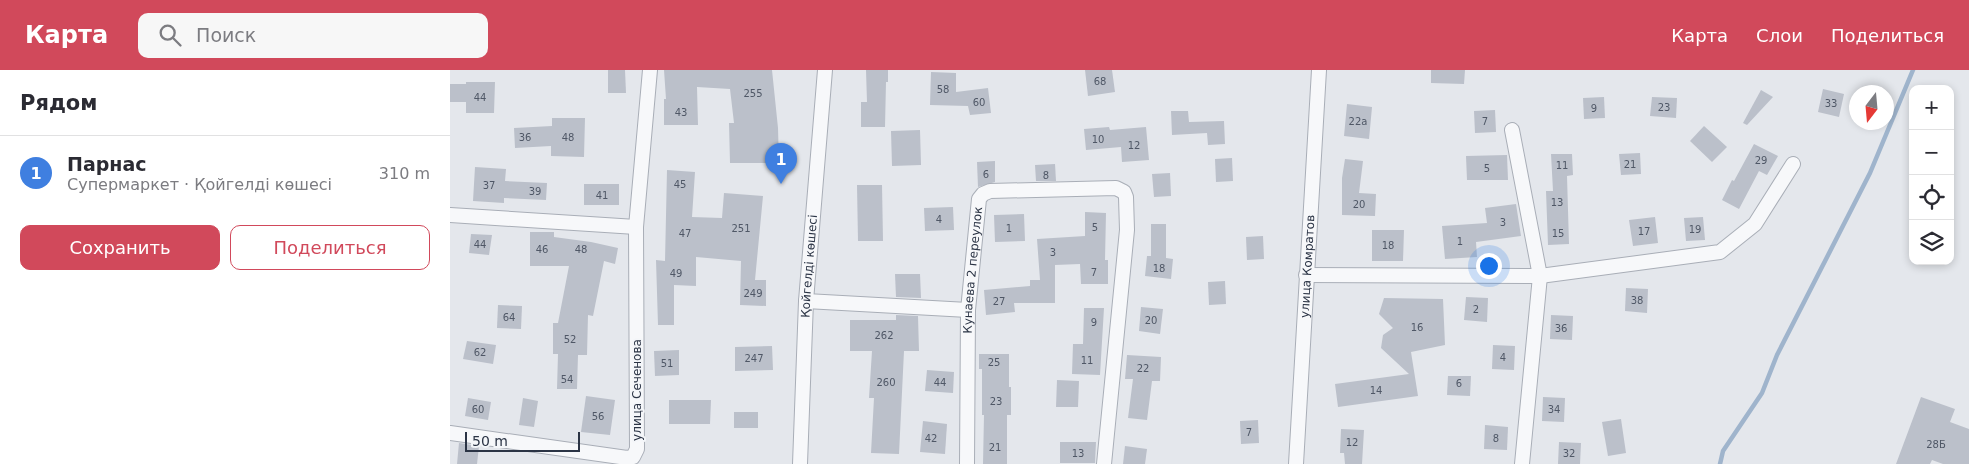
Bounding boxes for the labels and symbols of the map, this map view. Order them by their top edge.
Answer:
house number: 68 [1094,76,1106,87]
house number: 58 [937,84,949,95]
north arrow [1849,85,1894,130]
house number: 255 [743,88,763,99]
house number: 44 [474,92,486,103]
house number: 60 [973,97,985,108]
house number: 33 [1825,98,1837,109]
house number: 23 [1658,102,1670,113]
house number: 9 [1591,103,1597,114]
house number: 43 [675,107,687,118]
house number: 22а [1349,116,1367,127]
house number: 7 [1482,116,1488,127]
house number: 36 [519,132,531,143]
house number: 48 [562,132,574,143]
house number: 10 [1092,134,1104,145]
house number: 12 [1128,140,1140,151]
pin: 1 [765,143,797,184]
house number: 29 [1755,155,1767,166]
house number: 21 [1624,159,1636,170]
house number: 11 [1556,160,1568,171]
house number: 5 [1484,163,1490,174]
house number: 6 [983,169,989,180]
house number: 8 [1043,170,1049,181]
house number: 45 [674,179,686,190]
house number: 37 [483,180,495,191]
house number: 39 [529,186,541,197]
house number: 41 [596,190,608,201]
house number: 13 [1551,197,1563,208]
house number: 20 [1353,199,1365,210]
street label: Кунаева 2 переулок [961,206,985,334]
street label: Қойгелді көшесі [798,214,820,318]
house number: 4 [936,214,942,225]
street label: улица Комратов [1298,214,1318,318]
house number: 3 [1500,217,1506,228]
house number: 5 [1092,222,1098,233]
house number: 251 [731,223,751,234]
house number: 1 [1006,223,1012,234]
house number: 19 [1689,224,1701,235]
house number: 17 [1638,226,1650,237]
house number: 47 [679,228,691,239]
house number: 15 [1552,228,1564,239]
house number: 1 [1457,236,1463,247]
house number: 44 [474,239,486,250]
house number: 18 [1382,240,1394,251]
house number: 46 [536,244,548,255]
house number: 48 [575,244,587,255]
house number: 3 [1050,247,1056,258]
your location [1476,253,1502,279]
house number: 18 [1153,263,1165,274]
house number: 7 [1091,267,1097,278]
house number: 49 [670,268,682,279]
house number: 249 [743,288,763,299]
house number: 38 [1631,295,1643,306]
house number: 27 [993,296,1005,307]
house number: 2 [1473,304,1479,315]
house number: 64 [503,312,515,323]
house number: 20 [1145,315,1157,326]
house number: 9 [1091,317,1097,328]
house number: 16 [1411,322,1423,333]
house number: 36 [1555,323,1567,334]
house number: 262 [874,330,894,341]
house number: 52 [564,334,576,345]
street label: улица Сеченова [630,339,644,441]
house number: 62 [474,347,486,358]
house number: 4 [1500,352,1506,363]
house number: 247 [744,353,764,364]
house number: 11 [1081,355,1093,366]
house number: 25 [988,357,1000,368]
house number: 51 [661,358,673,369]
house number: 22 [1137,363,1149,374]
house number: 54 [561,374,573,385]
house number: 260 [876,377,896,388]
house number: 44 [934,377,946,388]
house number: 6 [1456,378,1462,389]
house number: 14 [1370,385,1382,396]
house number: 23 [990,396,1002,407]
house number: 60 [472,404,484,415]
house number: 34 [1548,404,1560,415]
house number: 56 [592,411,604,422]
house number: 7 [1246,427,1252,438]
scale bar [465,429,580,452]
house number: 42 [925,433,937,444]
house number: 8 [1493,433,1499,444]
house number: 12 [1346,437,1358,448]
house number: 28Б [1926,439,1946,450]
house number: 21 [989,442,1001,453]
house number: 13 [1072,448,1084,459]
house number: 32 [1563,448,1575,459]

